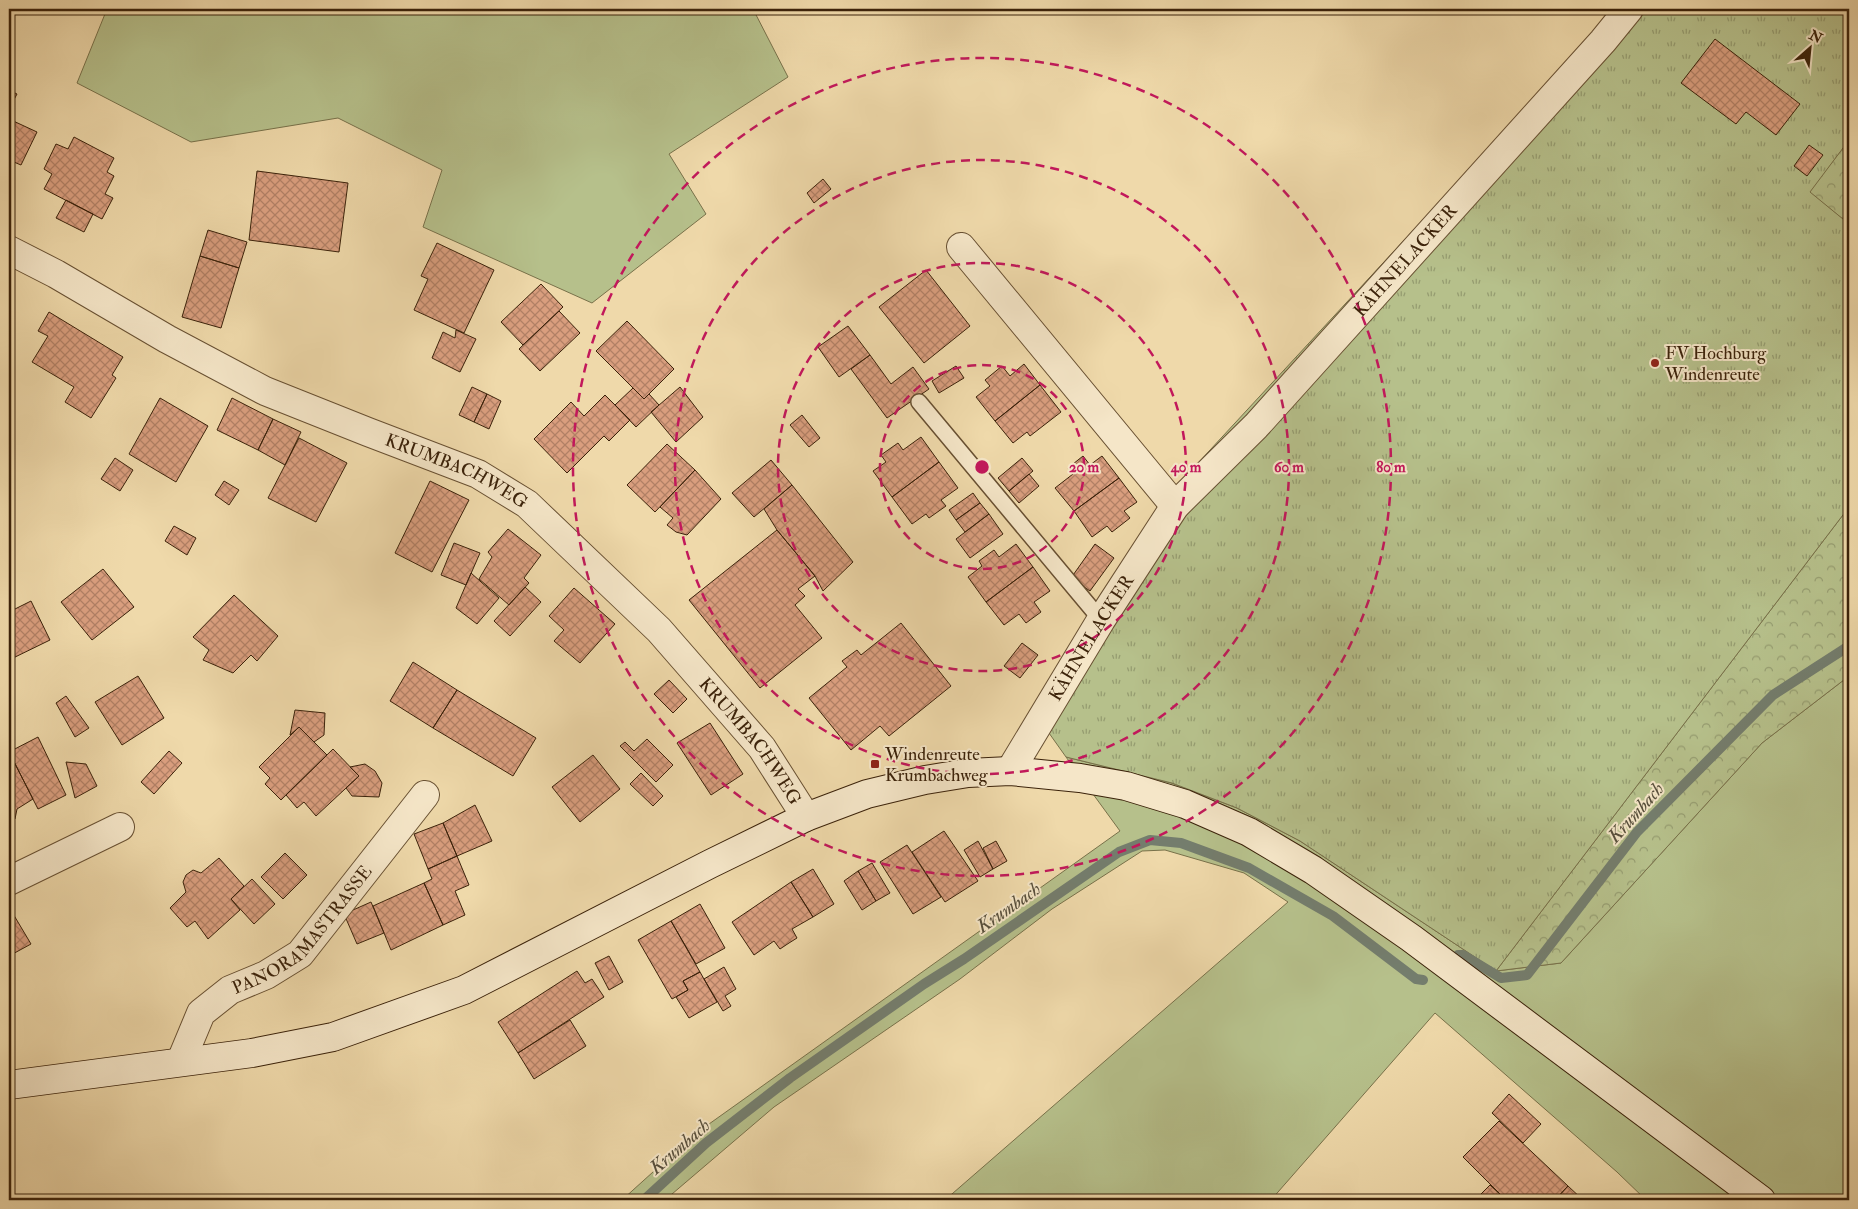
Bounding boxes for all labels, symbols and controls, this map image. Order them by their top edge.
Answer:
north arrow [1786,22,1836,72]
text: N [1805,26,1826,47]
street label: KÄHNELACKER [1349,199,1463,322]
place label: FV Hochburg Windenreute [1664,342,1767,386]
marker: FV Hochburg Windenreute [1649,357,1661,369]
street label: KRUMBACHWEG [382,429,532,514]
centre of rings [973,458,991,476]
text: 20 m [1069,458,1099,477]
text: 40 m [1170,458,1202,477]
text: 60 m [1274,458,1304,477]
text: 80 m [1376,458,1406,477]
street label: KÄHNELACKER [1044,570,1140,705]
street label: KRUMBACHWEG [694,673,806,809]
place label: Windenreute Krumbachweg [884,743,989,787]
marker: Windenreute Krumbachweg [869,758,881,770]
water label: Krumbach [1602,777,1669,849]
street label: PANORAMASTRASSE [229,861,377,1000]
water label: Krumbach [971,877,1045,939]
water label: Krumbach [643,1114,715,1181]

